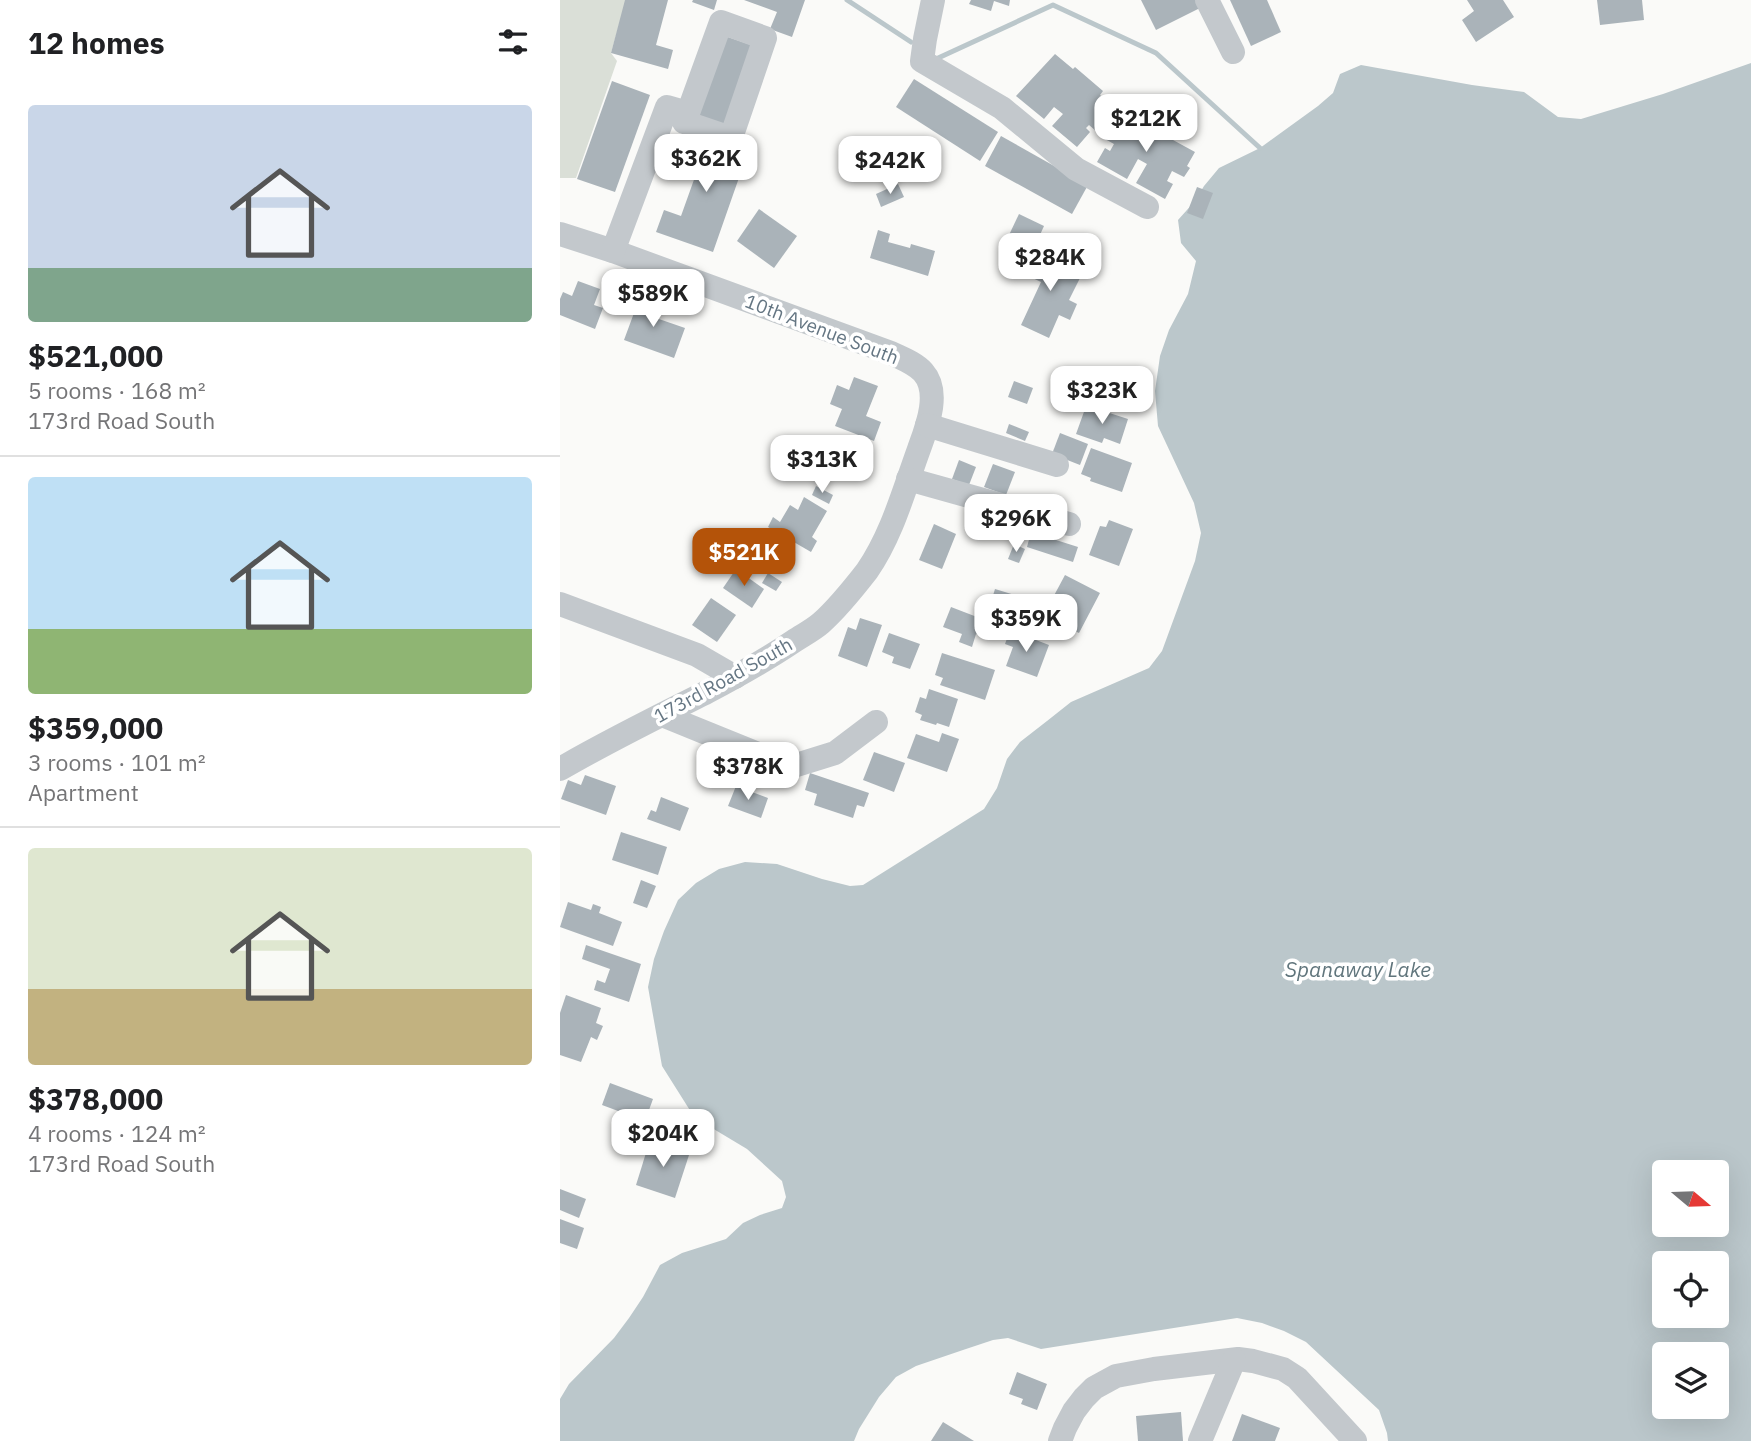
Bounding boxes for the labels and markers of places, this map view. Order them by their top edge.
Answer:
pin: $212K [1097,94,1195,154]
pin: $362K [657,134,755,194]
pin: $242K [841,136,939,196]
pin: $284K [1001,233,1099,293]
pin: $589K [604,270,702,329]
pin: $323K [1053,366,1151,426]
pin: $313K [773,435,871,495]
pin: $296K [967,494,1065,554]
pin: $521K [695,528,793,588]
pin: $359K [977,594,1075,654]
pin: $378K [699,742,797,802]
pin: $204K [614,1110,712,1169]

